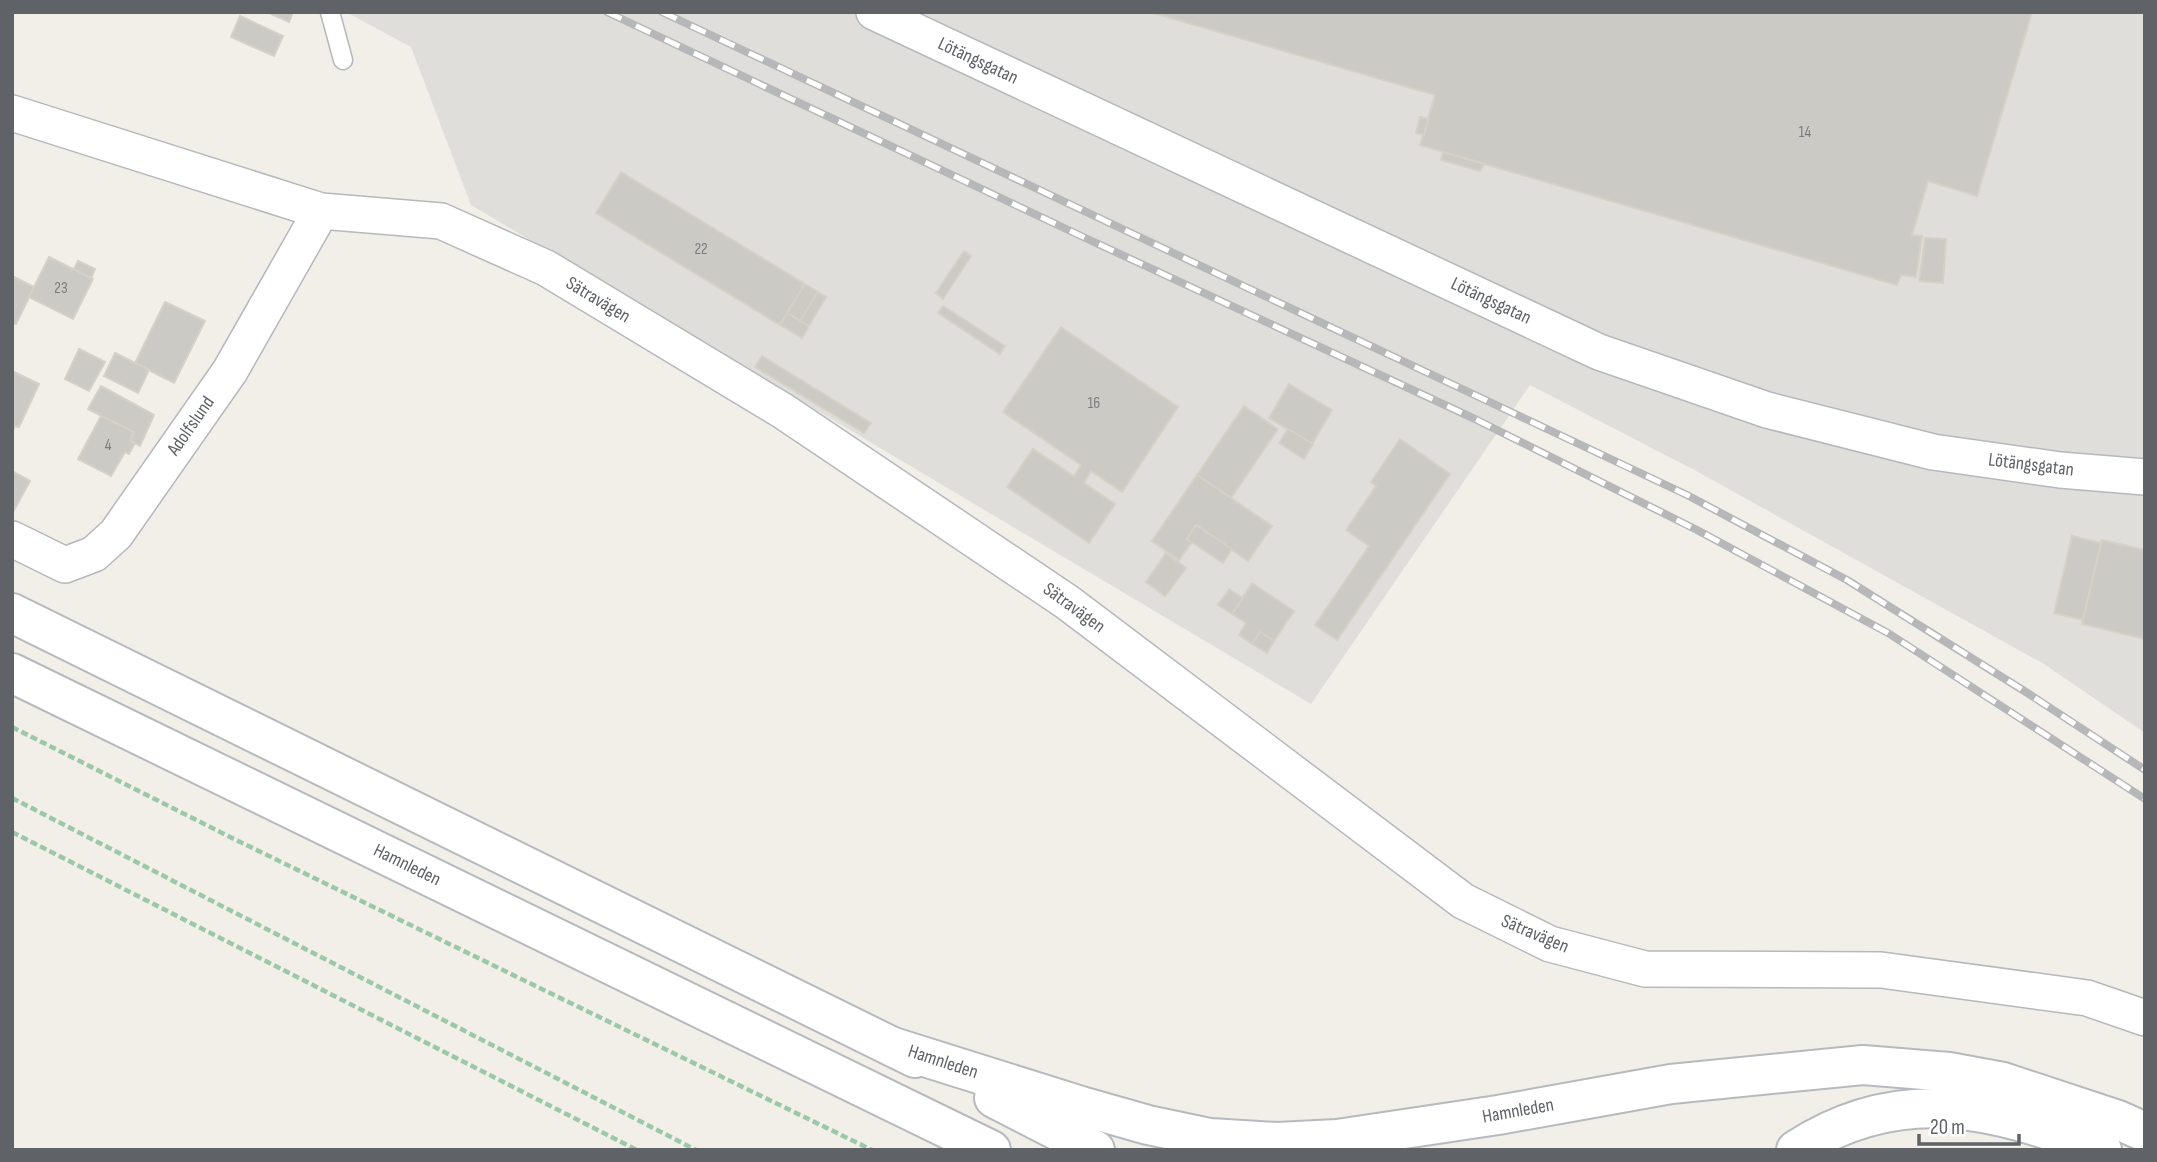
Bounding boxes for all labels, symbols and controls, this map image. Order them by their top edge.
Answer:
street label: Lötängsgatan [934,32,1022,90]
house number: 14 [1799,123,1811,142]
house number: 22 [694,240,708,259]
street label: Sätravägen [562,272,634,328]
street label: Lötängsgatan [1447,272,1535,330]
house number: 23 [54,279,68,298]
street label: Adolfslund [162,392,220,461]
house number: 16 [1088,394,1100,413]
house number: 4 [105,436,112,455]
street label: Lötängsgatan [1987,448,2075,482]
street label: Sätravägen [1038,578,1110,638]
street label: Hamnleden [370,839,444,891]
street label: Sätravägen [1498,909,1572,959]
street label: Hamnleden [905,1040,981,1084]
street label: Hamnleden [1480,1093,1556,1129]
scale bar [1919,1102,2019,1146]
text: 20 m [1930,1115,1965,1140]

